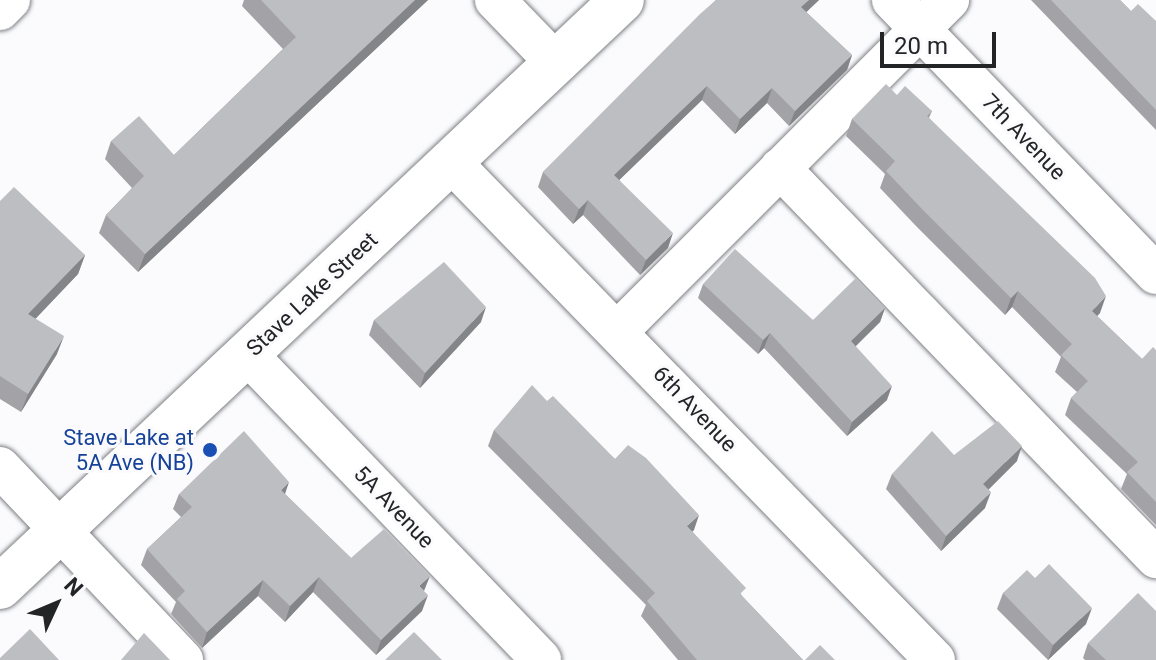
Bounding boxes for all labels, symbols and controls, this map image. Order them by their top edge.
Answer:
scale bar [884,16,1000,66]
text: 20 m [894,32,948,60]
street label: 7th Avenue [977,89,1071,185]
street label: Stave Lake Street [241,227,383,361]
street label: 6th Avenue [648,361,742,457]
place label: Stave Lake at 5A Ave (NB) [63,424,194,476]
marker: Stave Lake at 5A Ave (NB) [201,441,219,459]
street label: 5A Avenue [348,460,440,554]
north arrow [16,564,96,644]
text: N [59,573,88,601]

